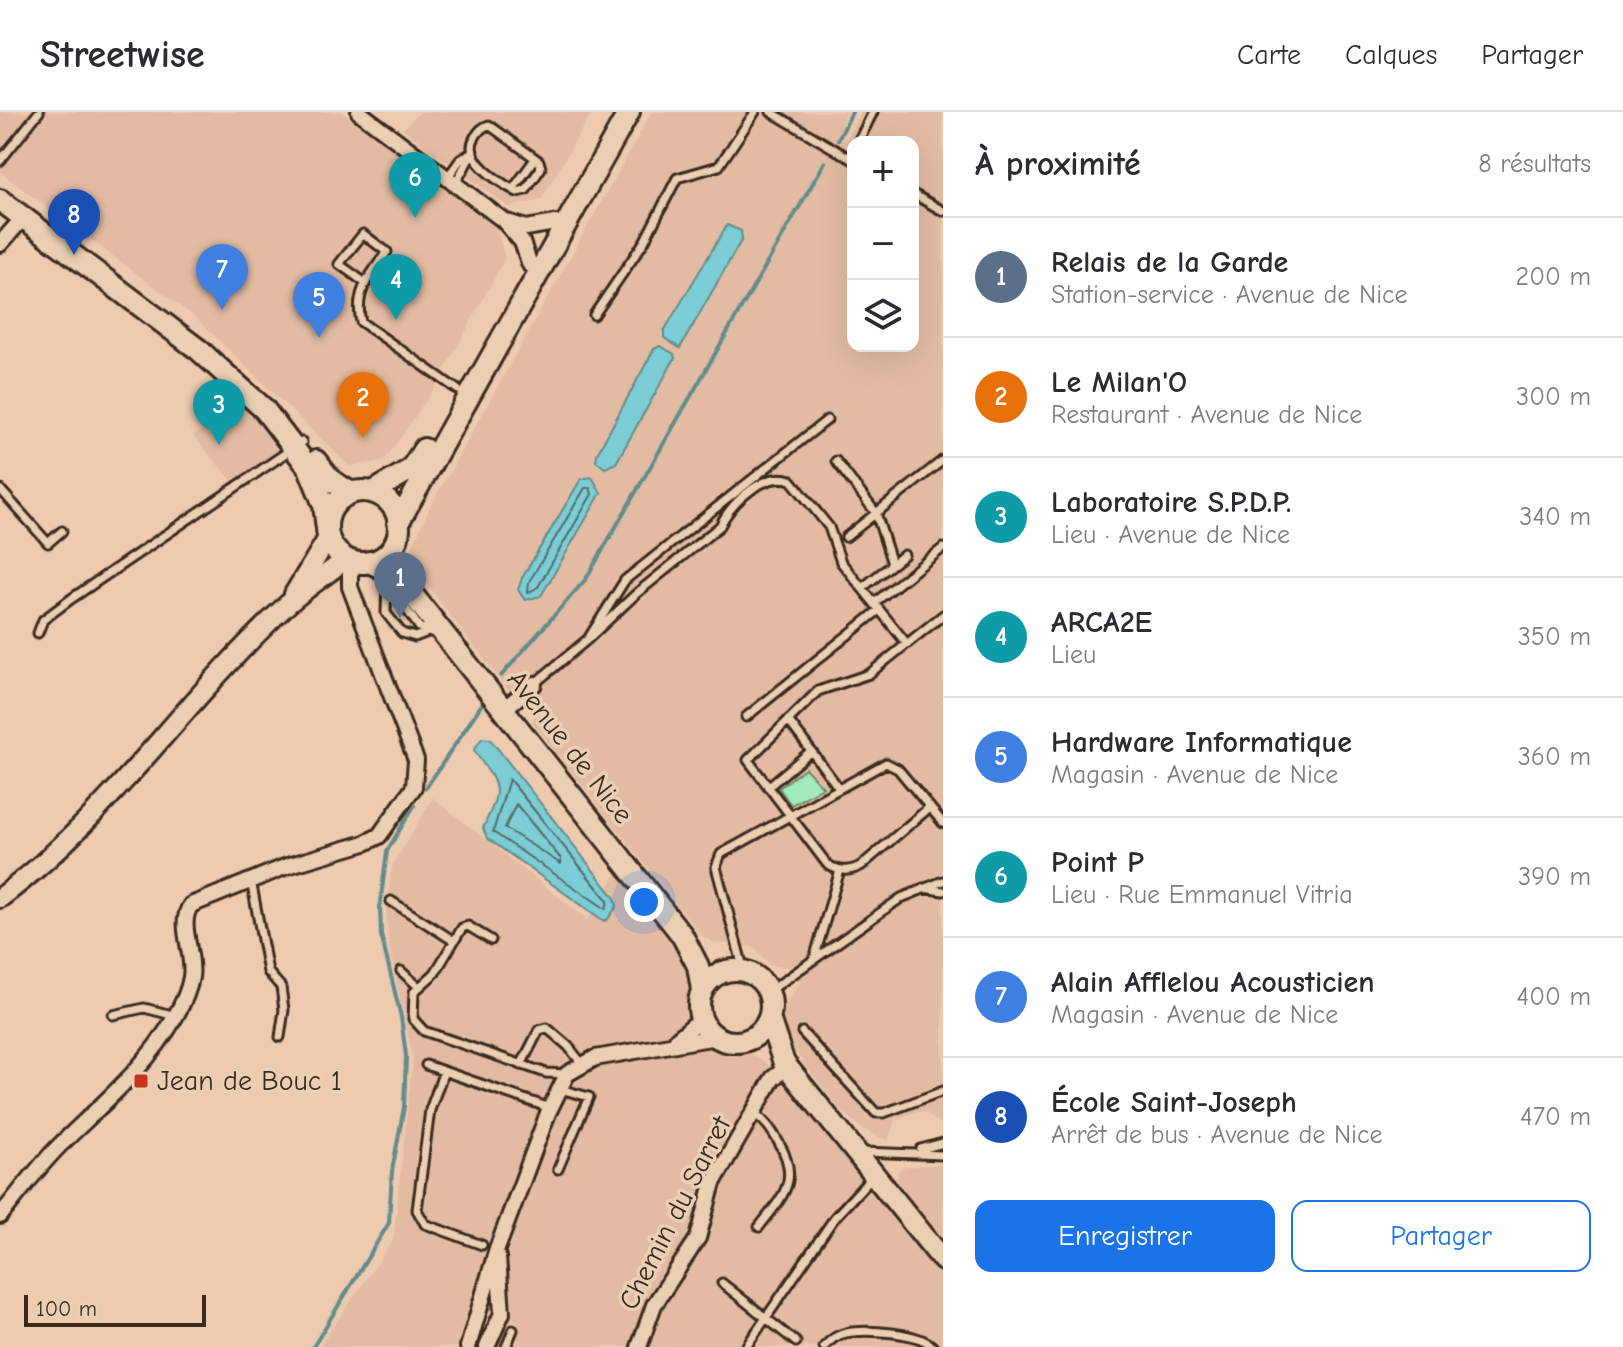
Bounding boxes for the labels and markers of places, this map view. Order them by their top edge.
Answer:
pin: 6 [389,152,441,218]
pin: 8 [48,189,100,255]
pin: 7 [196,244,248,310]
pin: 4 [370,254,422,320]
pin: 5 [293,272,345,338]
pin: 2 [337,372,389,438]
pin: 3 [193,379,245,445]
pin: 1 [374,552,426,618]
place label: Jean de Bouc 1 [157,1065,342,1097]
marker: Jean de Bouc 1 [132,1072,150,1090]

